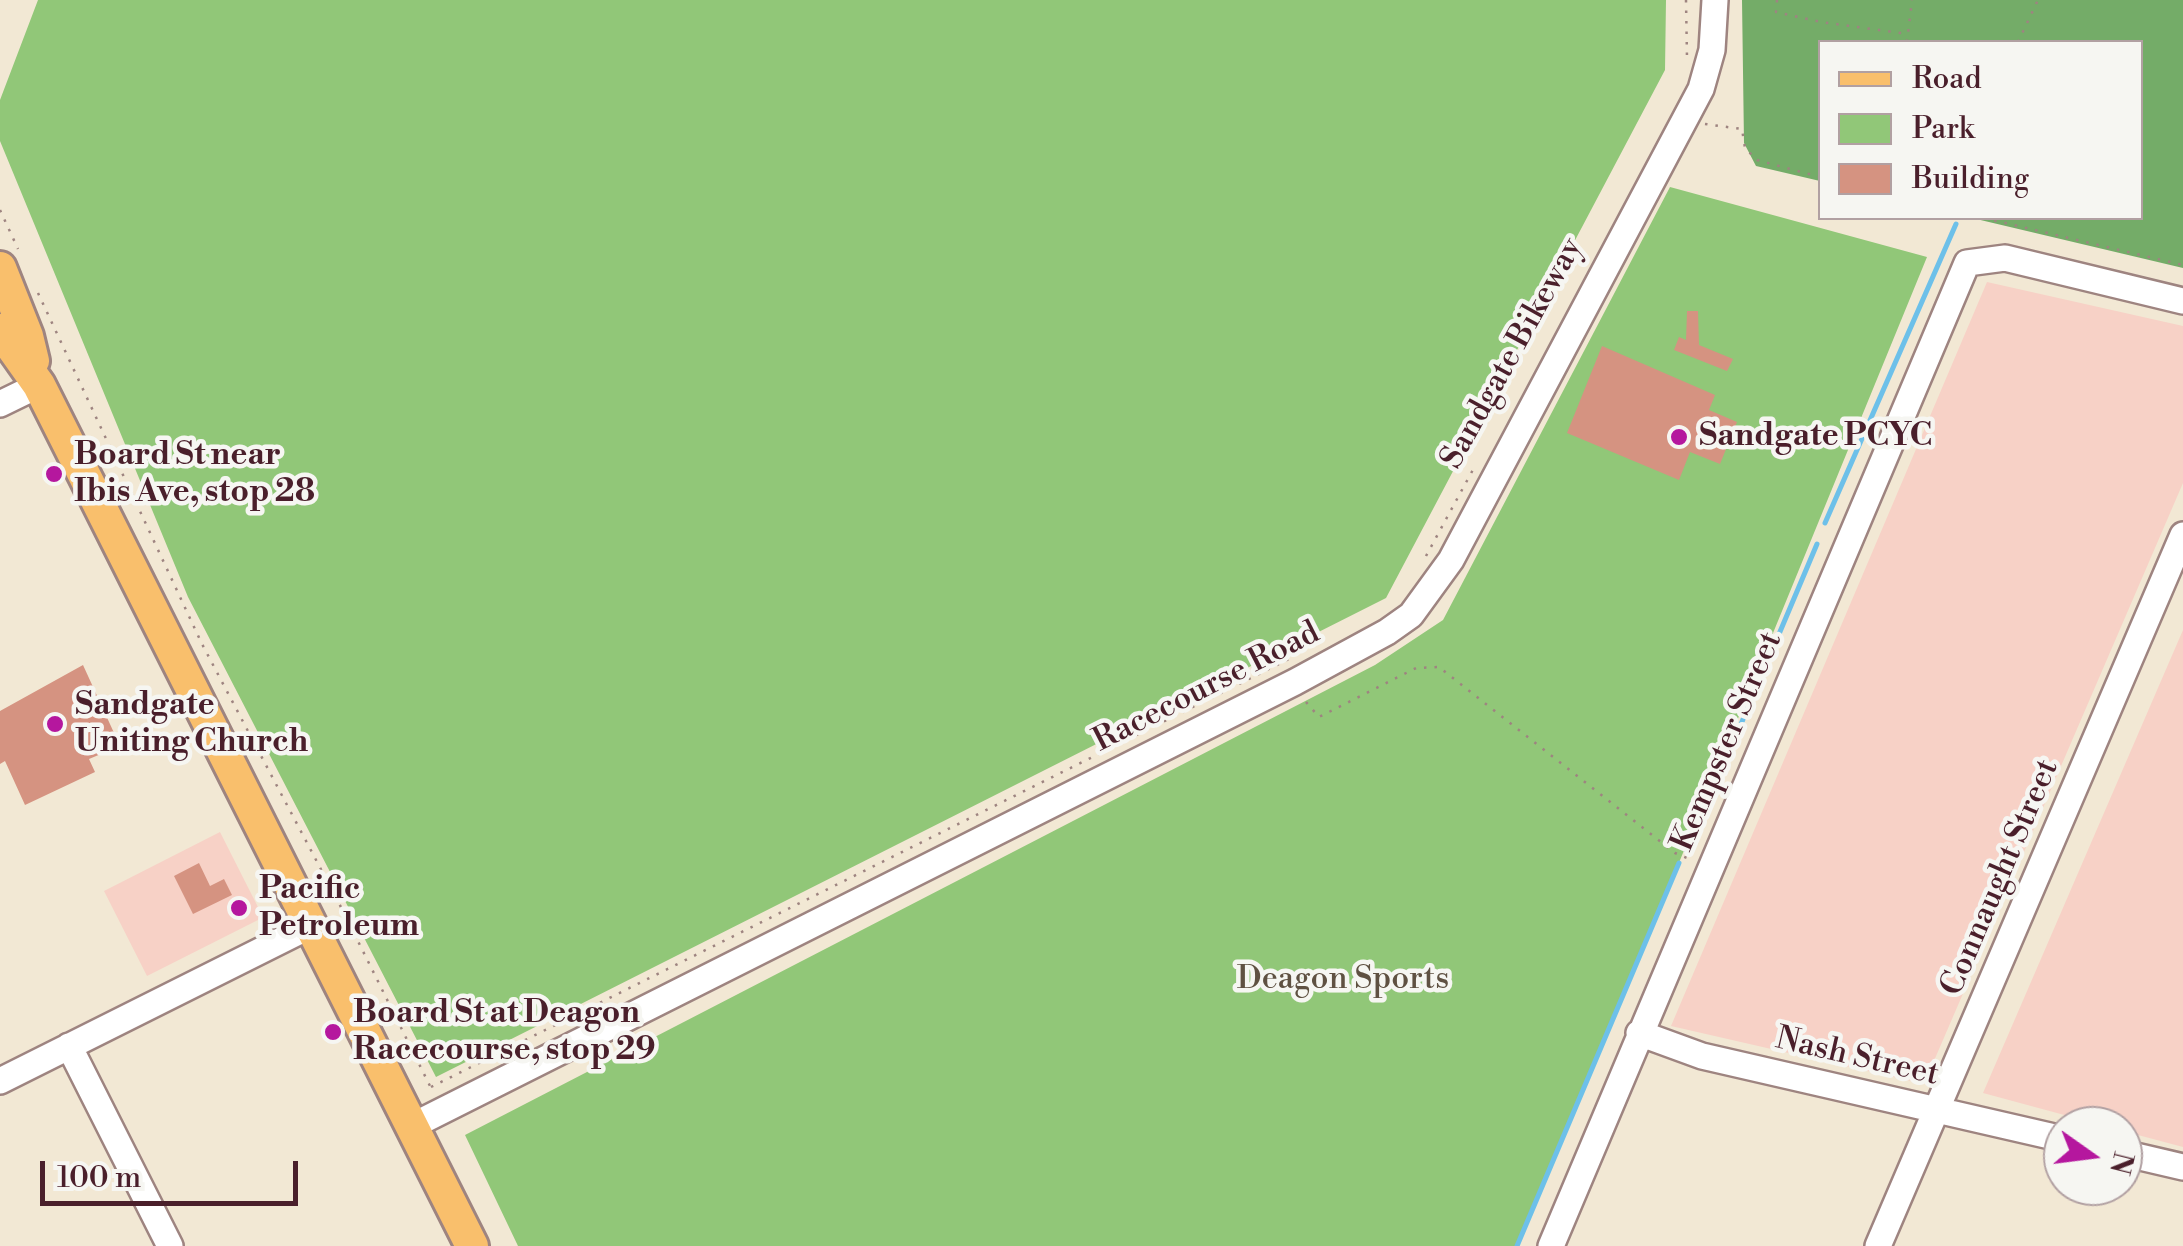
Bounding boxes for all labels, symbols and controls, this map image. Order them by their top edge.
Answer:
legend [1818,40,2143,220]
text: Road [1912,60,1982,98]
text: Park [1912,110,1974,148]
text: Building [1912,160,2029,198]
street label: Sandgate Bikeway [1434,232,1592,476]
place label: Sandgate PCYC [1699,418,1932,456]
marker: Sandgate PCYC [1668,426,1690,448]
place label: Board St near Ibis Ave, stop 28 [74,437,315,512]
marker: Board St near Ibis Ave, stop 28 [43,463,65,485]
street label: Racecourse Road [1088,614,1326,762]
street label: Kempster Street [1664,627,1792,857]
place label: Sandgate Uniting Church [75,687,308,762]
marker: Sandgate Uniting Church [44,713,66,735]
street label: Connaught Street [1934,754,2068,1002]
place label: Pacific Petroleum [259,871,419,946]
marker: Pacific Petroleum [228,897,250,919]
park label: Deagon Sports [1237,961,1449,999]
place label: Board St at Deagon Racecourse, stop 29 [353,995,656,1070]
marker: Board St at Deagon Racecourse, stop 29 [322,1021,344,1043]
street label: Nash Street [1772,1021,1942,1095]
north arrow [2043,1106,2143,1206]
scale bar [45,1141,302,1203]
text: N [2101,1148,2140,1178]
text: 100 m [57,1159,141,1197]

